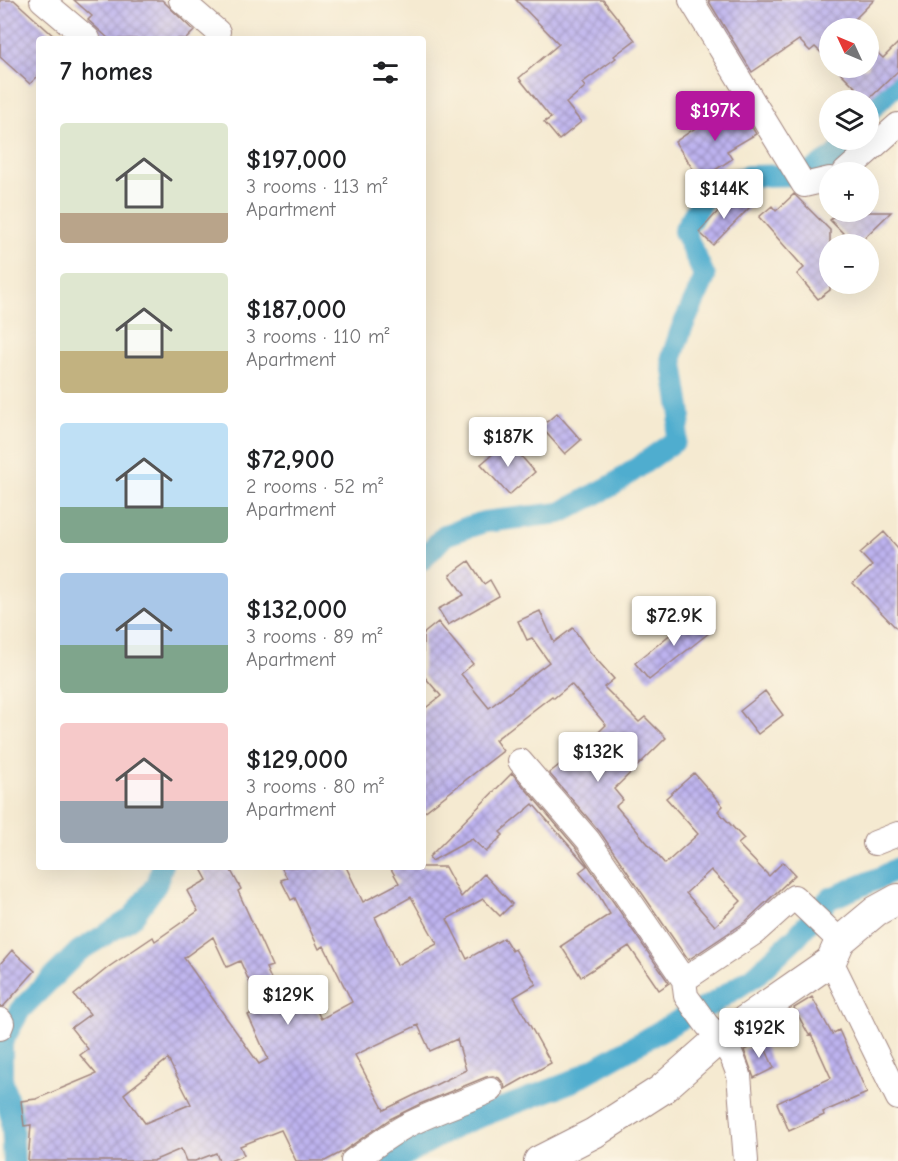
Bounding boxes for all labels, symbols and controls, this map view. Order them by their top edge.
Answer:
north arrow [819,18,879,78]
map controls [819,18,879,294]
icon: filters [369,56,402,89]
text: 7 homes [60,57,153,87]
button: layers [819,90,879,150]
pin: $197K [673,91,757,142]
text: $197K [690,99,740,122]
text: $197,000 [246,145,347,175]
icon: home [108,147,180,219]
button: + [819,162,879,222]
pin: $144K [682,169,766,220]
text: 3 rooms · 113 m² [246,175,387,198]
text: $144K [699,177,749,200]
text: Apartment [246,198,336,221]
button: − [819,234,879,294]
text: $187,000 [246,295,346,325]
icon: home [108,297,180,369]
text: 3 rooms · 110 m² [246,325,390,348]
text: Apartment [246,348,336,371]
pin: $187K [466,417,550,468]
text: $187K [483,425,533,448]
text: $72,900 [246,445,335,475]
icon: home [108,447,180,519]
text: 2 rooms · 52 m² [246,475,383,498]
text: Apartment [246,498,336,521]
text: $132,000 [246,595,347,625]
pin: $72.9K [625,596,723,647]
icon: home [108,597,180,669]
text: $72.9K [646,604,702,627]
text: 3 rooms · 89 m² [246,625,382,648]
text: Apartment [246,648,336,671]
pin: $132K [556,732,640,783]
text: $132K [573,740,623,763]
text: $129,000 [246,745,348,775]
icon: home [108,747,180,819]
text: 3 rooms · 80 m² [246,775,384,798]
text: Apartment [246,798,336,821]
pin: $129K [246,975,330,1026]
text: $129K [262,983,314,1006]
pin: $192K [717,1008,801,1059]
text: $192K [733,1016,785,1039]

